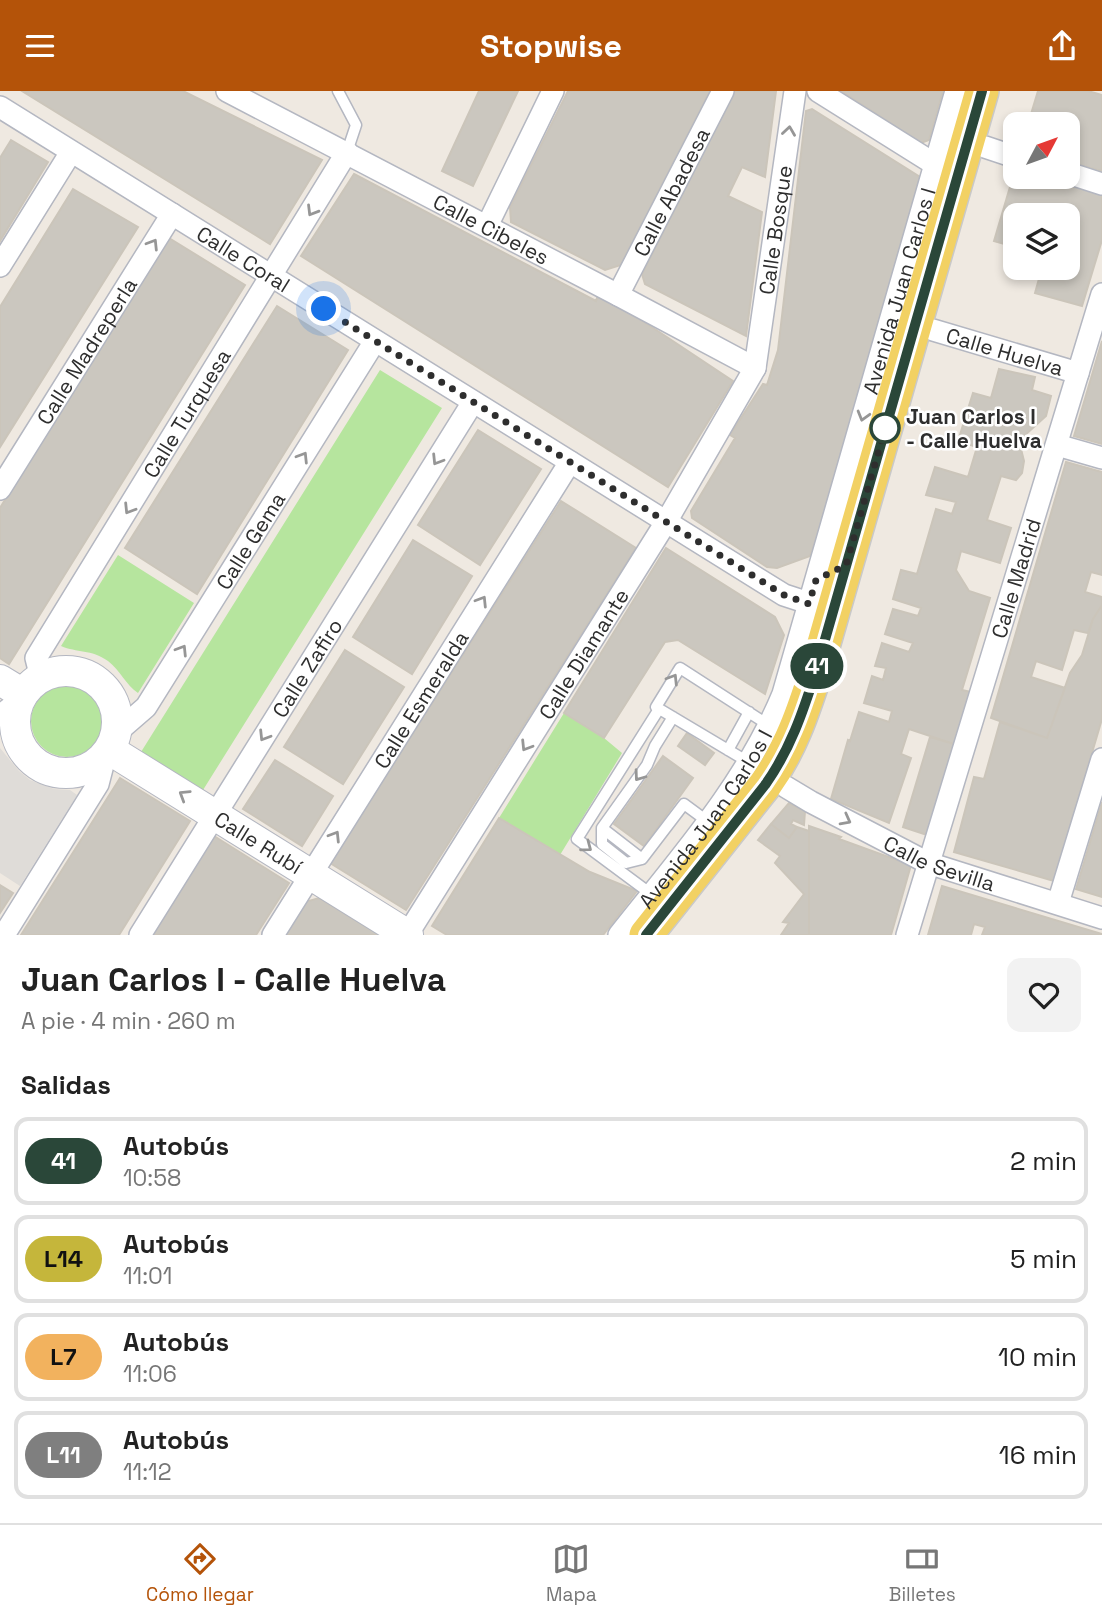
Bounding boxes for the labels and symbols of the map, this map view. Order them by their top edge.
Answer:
north arrow [1003,112,1080,189]
street label: Calle Abadesa [627,123,715,261]
one-way arrow [782,125,797,137]
street label: Calle Bosque [752,163,798,296]
street label: Avenida Juan Carlos I [856,184,941,397]
street label: Calle Cibeles [429,188,554,270]
one-way arrow [308,203,321,216]
street label: Calle Coral [192,219,295,298]
one-way arrow [145,239,158,252]
street label: Calle Madreperla [30,272,143,429]
your location [306,291,341,326]
street label: Calle Huelva [943,321,1067,381]
street label: Calle Turquesa [137,344,236,483]
place label: Juan Carlos I - Calle Huelva [906,403,1042,454]
one-way arrow [857,409,871,421]
marker: Juan Carlos I - Calle Huelva [870,413,900,443]
one-way arrow [294,451,307,464]
one-way arrow [433,452,446,465]
street label: Calle Gema [209,487,291,594]
one-way arrow [124,501,137,514]
street label: Calle Madrid [985,515,1046,641]
street label: Calle Diamante [532,583,635,724]
one-way arrow [474,596,487,609]
street label: Calle Zafiro [266,613,348,722]
street label: Calle Esmeralda [368,626,474,773]
line badge: 41 [786,643,848,689]
one-way arrow [174,644,187,657]
one-way arrow [665,674,678,687]
street label: Avenida Juan Carlos I [632,725,778,914]
one-way arrow [260,728,273,741]
one-way arrow [521,738,534,751]
one-way arrow [635,768,647,781]
one-way arrow [179,791,192,804]
street label: Calle Rubí [210,805,308,880]
one-way arrow [839,812,851,826]
street label: Calle Sevilla [879,829,998,897]
one-way arrow [327,830,340,843]
one-way arrow [579,838,592,851]

